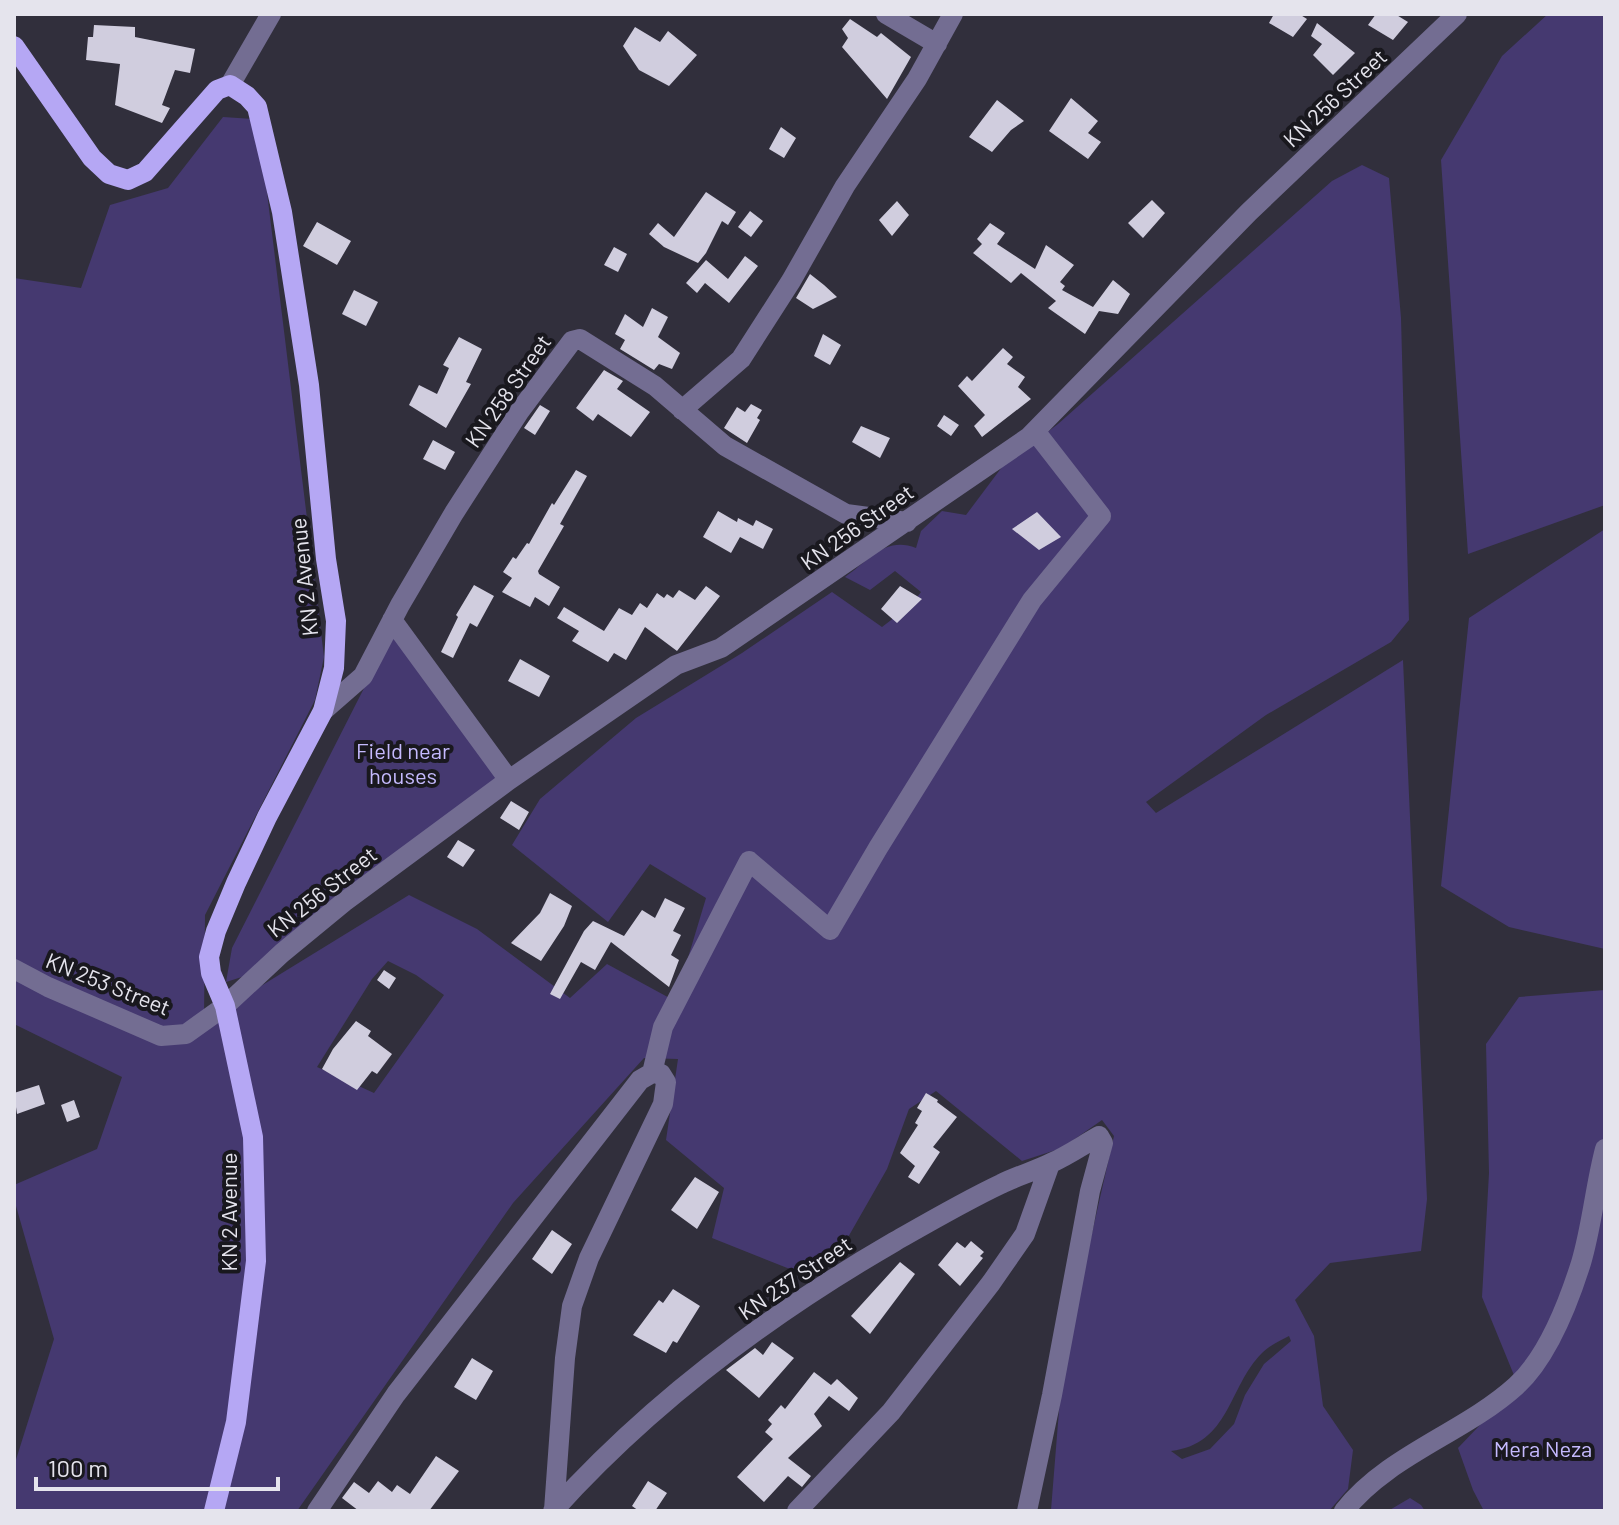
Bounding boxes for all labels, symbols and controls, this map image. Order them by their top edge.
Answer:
street label: KN 256 Street [1277,43,1391,152]
street label: KN 258 Street [459,329,556,452]
street label: KN 256 Street [795,478,918,575]
street label: KN 2 Avenue [284,517,322,638]
park label: Field near houses [356,737,450,788]
street label: KN 256 Street [262,840,381,942]
street label: KN 253 Street [42,946,174,1020]
street label: KN 2 Avenue [215,1153,241,1271]
street label: KN 237 Street [733,1230,856,1324]
park label: Mera Neza [1494,1435,1592,1461]
scale bar [36,1441,278,1491]
text: 100 m [48,1453,108,1482]

